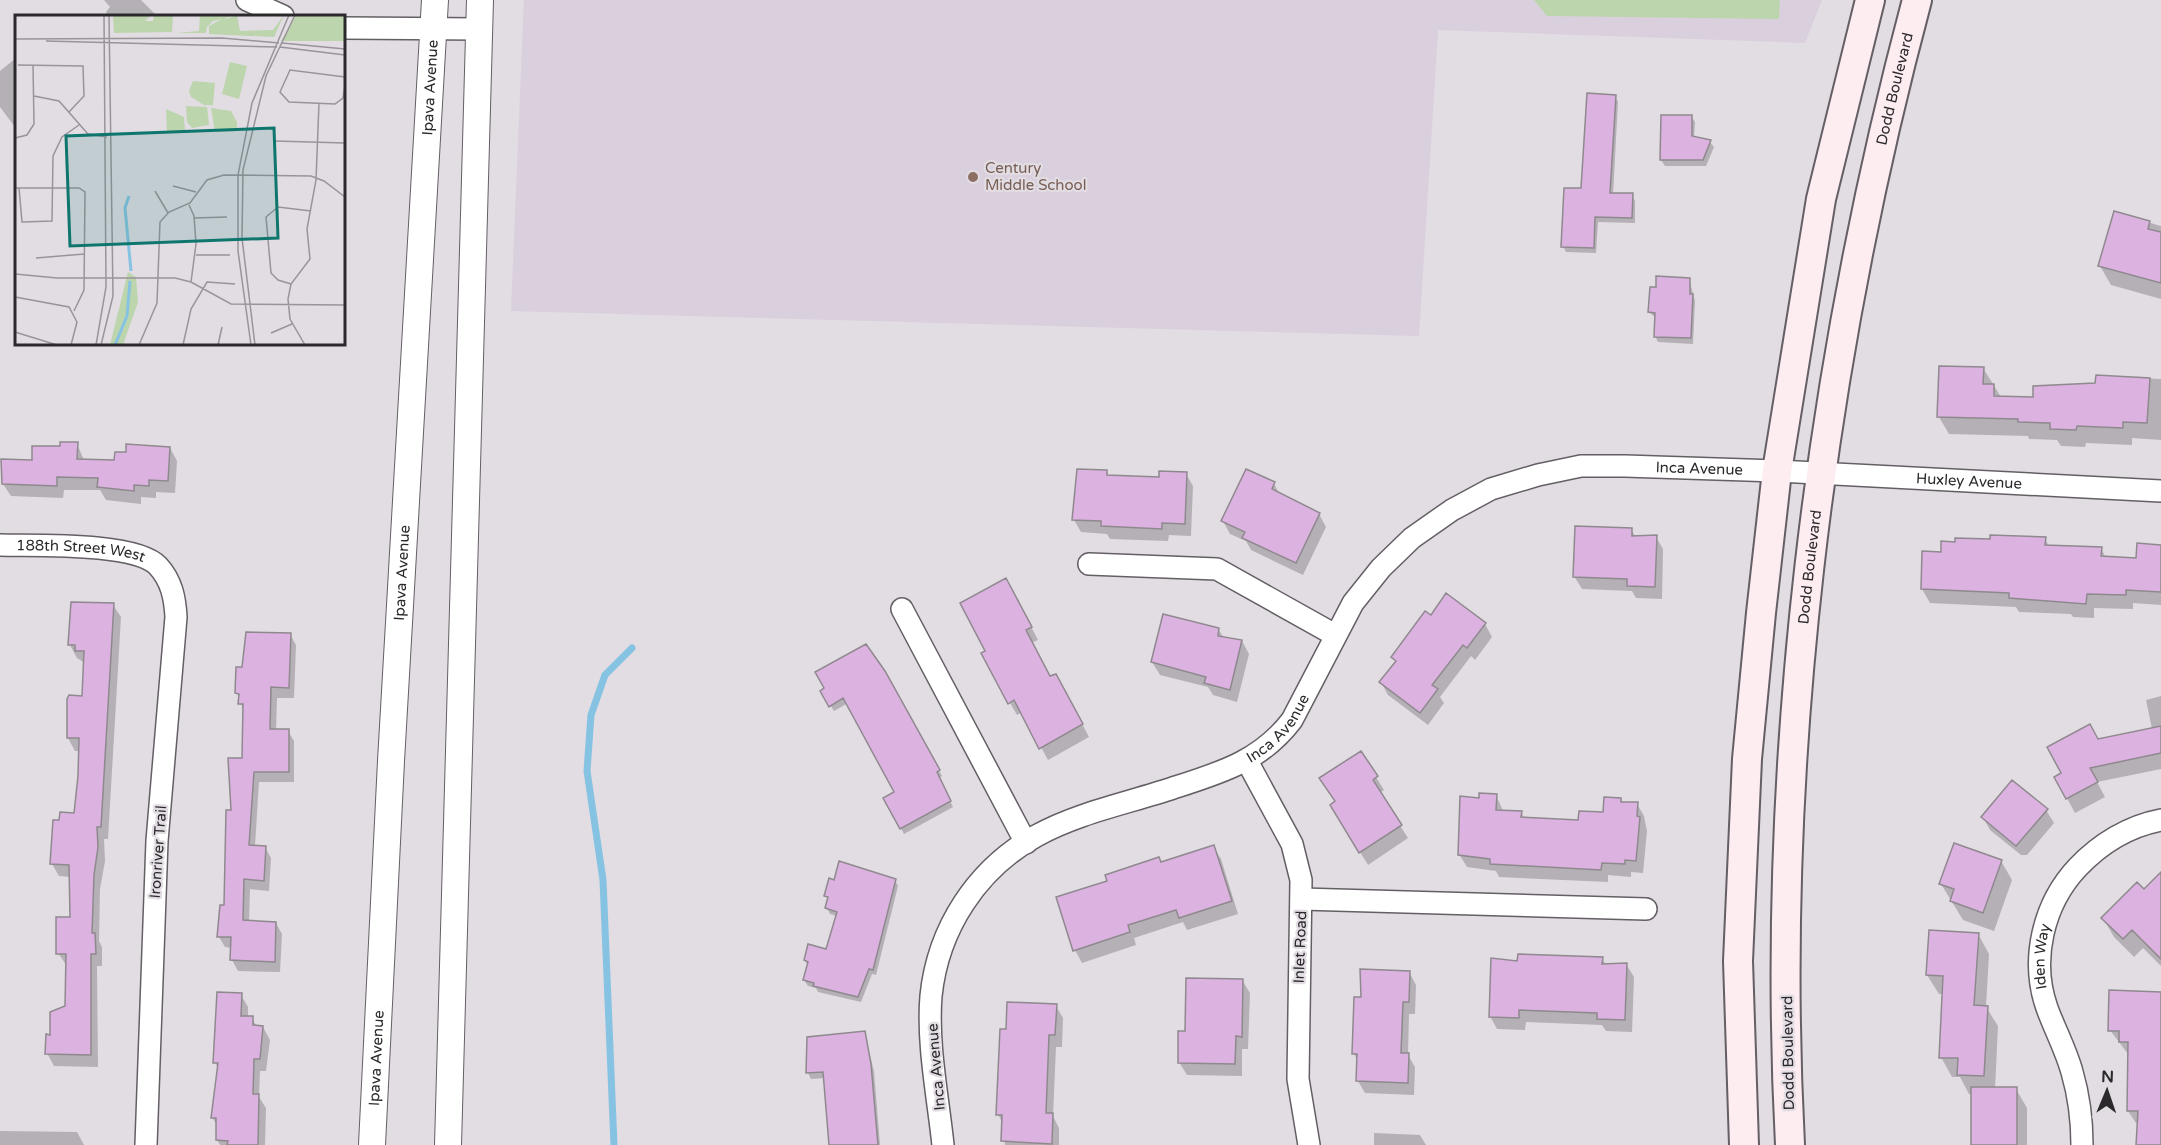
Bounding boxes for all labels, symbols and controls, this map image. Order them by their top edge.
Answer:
inset map [15,15,345,345]
street label: Dodd Boulevard [1872,31,1917,147]
street label: Ipava Avenue [418,39,442,136]
place label: Century Middle School [985,159,1086,194]
marker: Century Middle School [966,170,980,184]
street label: Inca Avenue [1655,458,1743,479]
street label: Huxley Avenue [1916,469,2022,493]
street label: Dodd Boulevard [1794,509,1825,625]
street label: Ipava Avenue [390,524,414,621]
street label: 188th Street West [16,536,148,566]
street label: Inca Avenue [1243,691,1313,767]
street label: Ironriver Trail [146,805,170,899]
street label: Inlet Road [1290,910,1310,984]
street label: Iden Way [2031,922,2054,991]
street label: Dodd Boulevard [1778,995,1798,1111]
street label: Ipava Avenue [365,1010,388,1106]
street label: Inca Avenue [923,1023,949,1111]
north arrow [2077,1061,2137,1121]
text: N [2101,1067,2114,1087]

